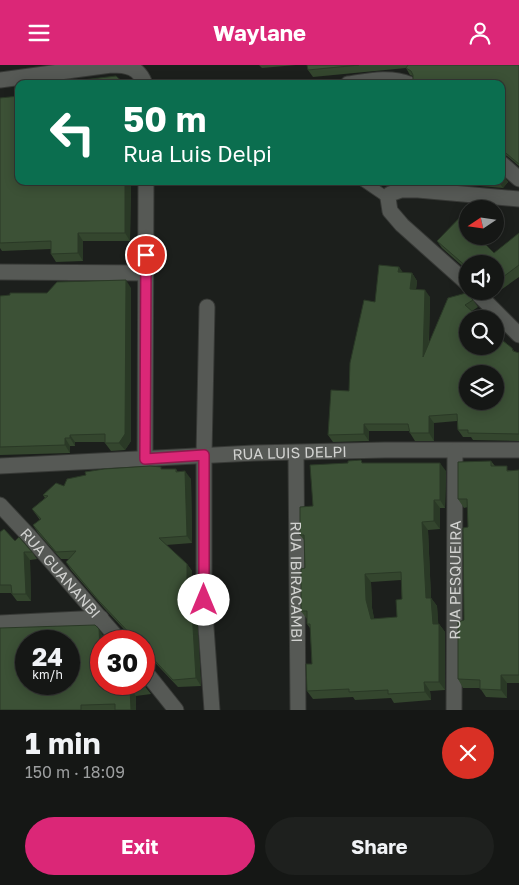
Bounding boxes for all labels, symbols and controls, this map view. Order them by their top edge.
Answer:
icon: menu [25,19,53,47]
text: Waylane [213,19,306,46]
icon: person [466,19,494,47]
text: 50 m [123,98,206,140]
icon: left [40,100,105,165]
text: Rua Luis Delpi [123,140,272,167]
north arrow [459,200,504,245]
map controls [459,200,504,410]
pin [125,234,167,276]
icon: arrive [132,241,160,269]
button: sound [459,255,504,300]
button: search [459,310,504,355]
button: layers [459,365,504,410]
street label: RUA LUIS DELPI [232,442,347,463]
street label: RUA PESQUEIRA [445,520,464,640]
street label: RUA IBIRACAMBI [288,521,306,643]
street label: RUA GUANANBI [17,524,105,621]
position arrow [177,573,229,625]
speed limit sign: 30 [90,630,155,695]
text: 24 [32,641,63,672]
text: km/h [32,667,63,682]
text: 1 min [25,725,101,761]
button: close [442,727,494,779]
text: 150 m · 18:09 [25,762,125,782]
button: Exit [25,817,255,875]
button: Share [265,817,494,875]

